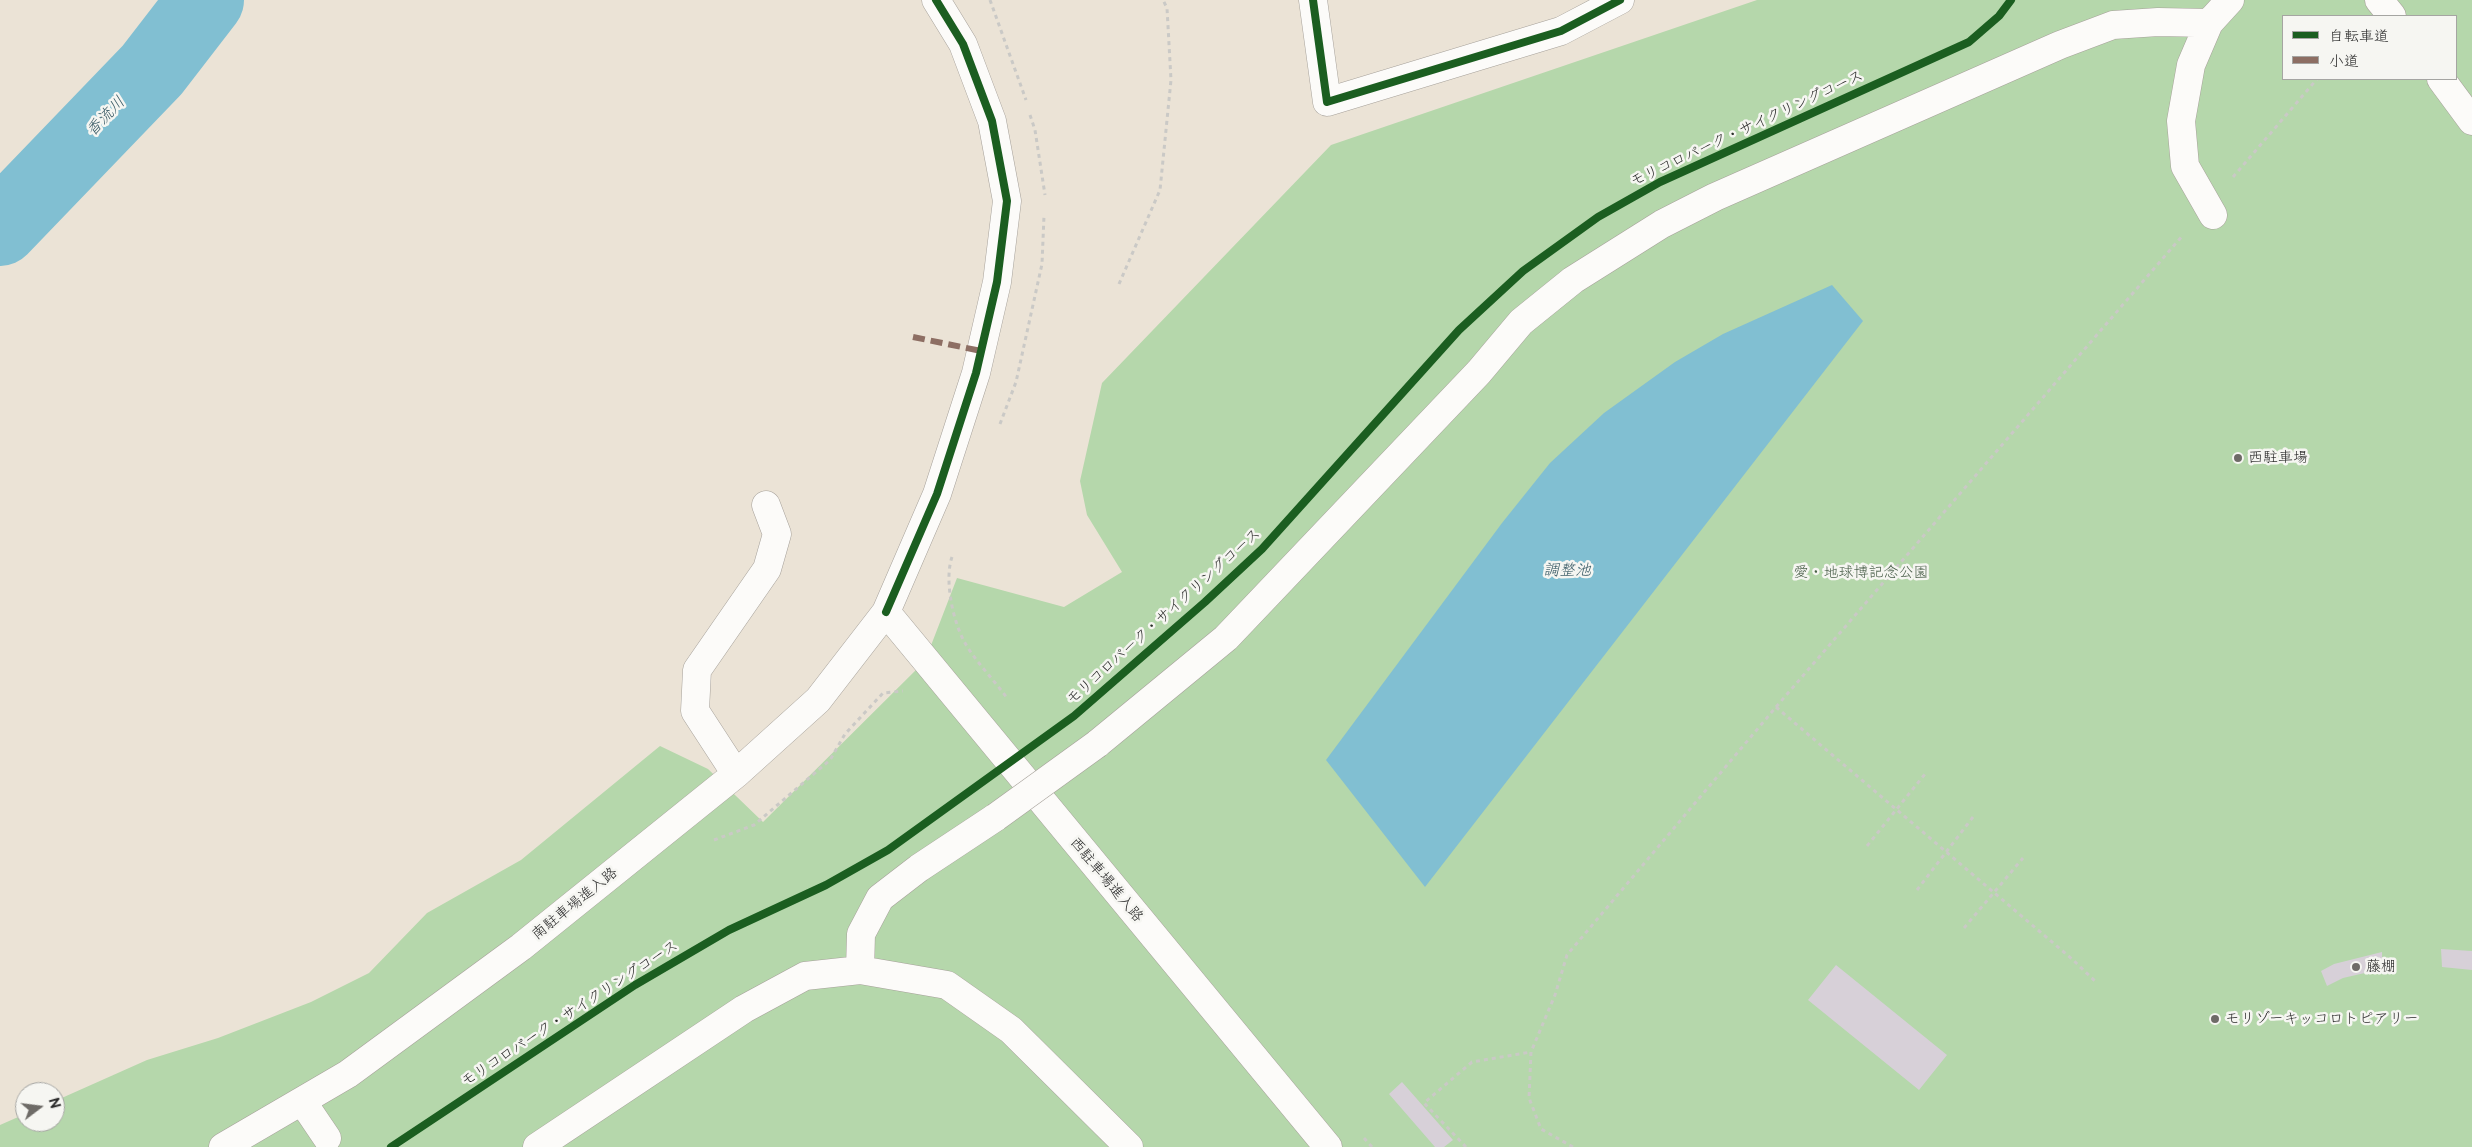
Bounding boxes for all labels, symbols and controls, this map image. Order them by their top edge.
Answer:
legend [2282,15,2457,80]
text: 自転車道 [2329,27,2389,46]
text: 小道 [2329,52,2359,71]
street label: モリコロパーク・サイクリングコース [1628,67,1866,191]
water label: 香流川 [82,93,130,141]
place label: 西駐車場 [2248,449,2308,467]
marker: 西駐車場 [2232,452,2244,464]
street label: モリコロパーク・サイクリングコース [1063,525,1265,709]
water label: 調整池 [1543,561,1591,581]
park label: 愛・地球博記念公園 [1794,564,1928,582]
street label: 西駐車場進入路 [1065,834,1147,926]
street label: 南駐車場進入路 [529,864,621,944]
street label: モリコロパーク・サイクリングコース [458,937,682,1091]
place label: 藤棚 [2366,958,2396,976]
marker: 藤棚 [2350,961,2362,973]
place label: モリゾーキッコロトピアリー [2225,1010,2419,1028]
marker: モリゾーキッコロトピアリー [2209,1013,2221,1025]
north arrow [15,1082,65,1132]
text: N [44,1096,64,1111]

